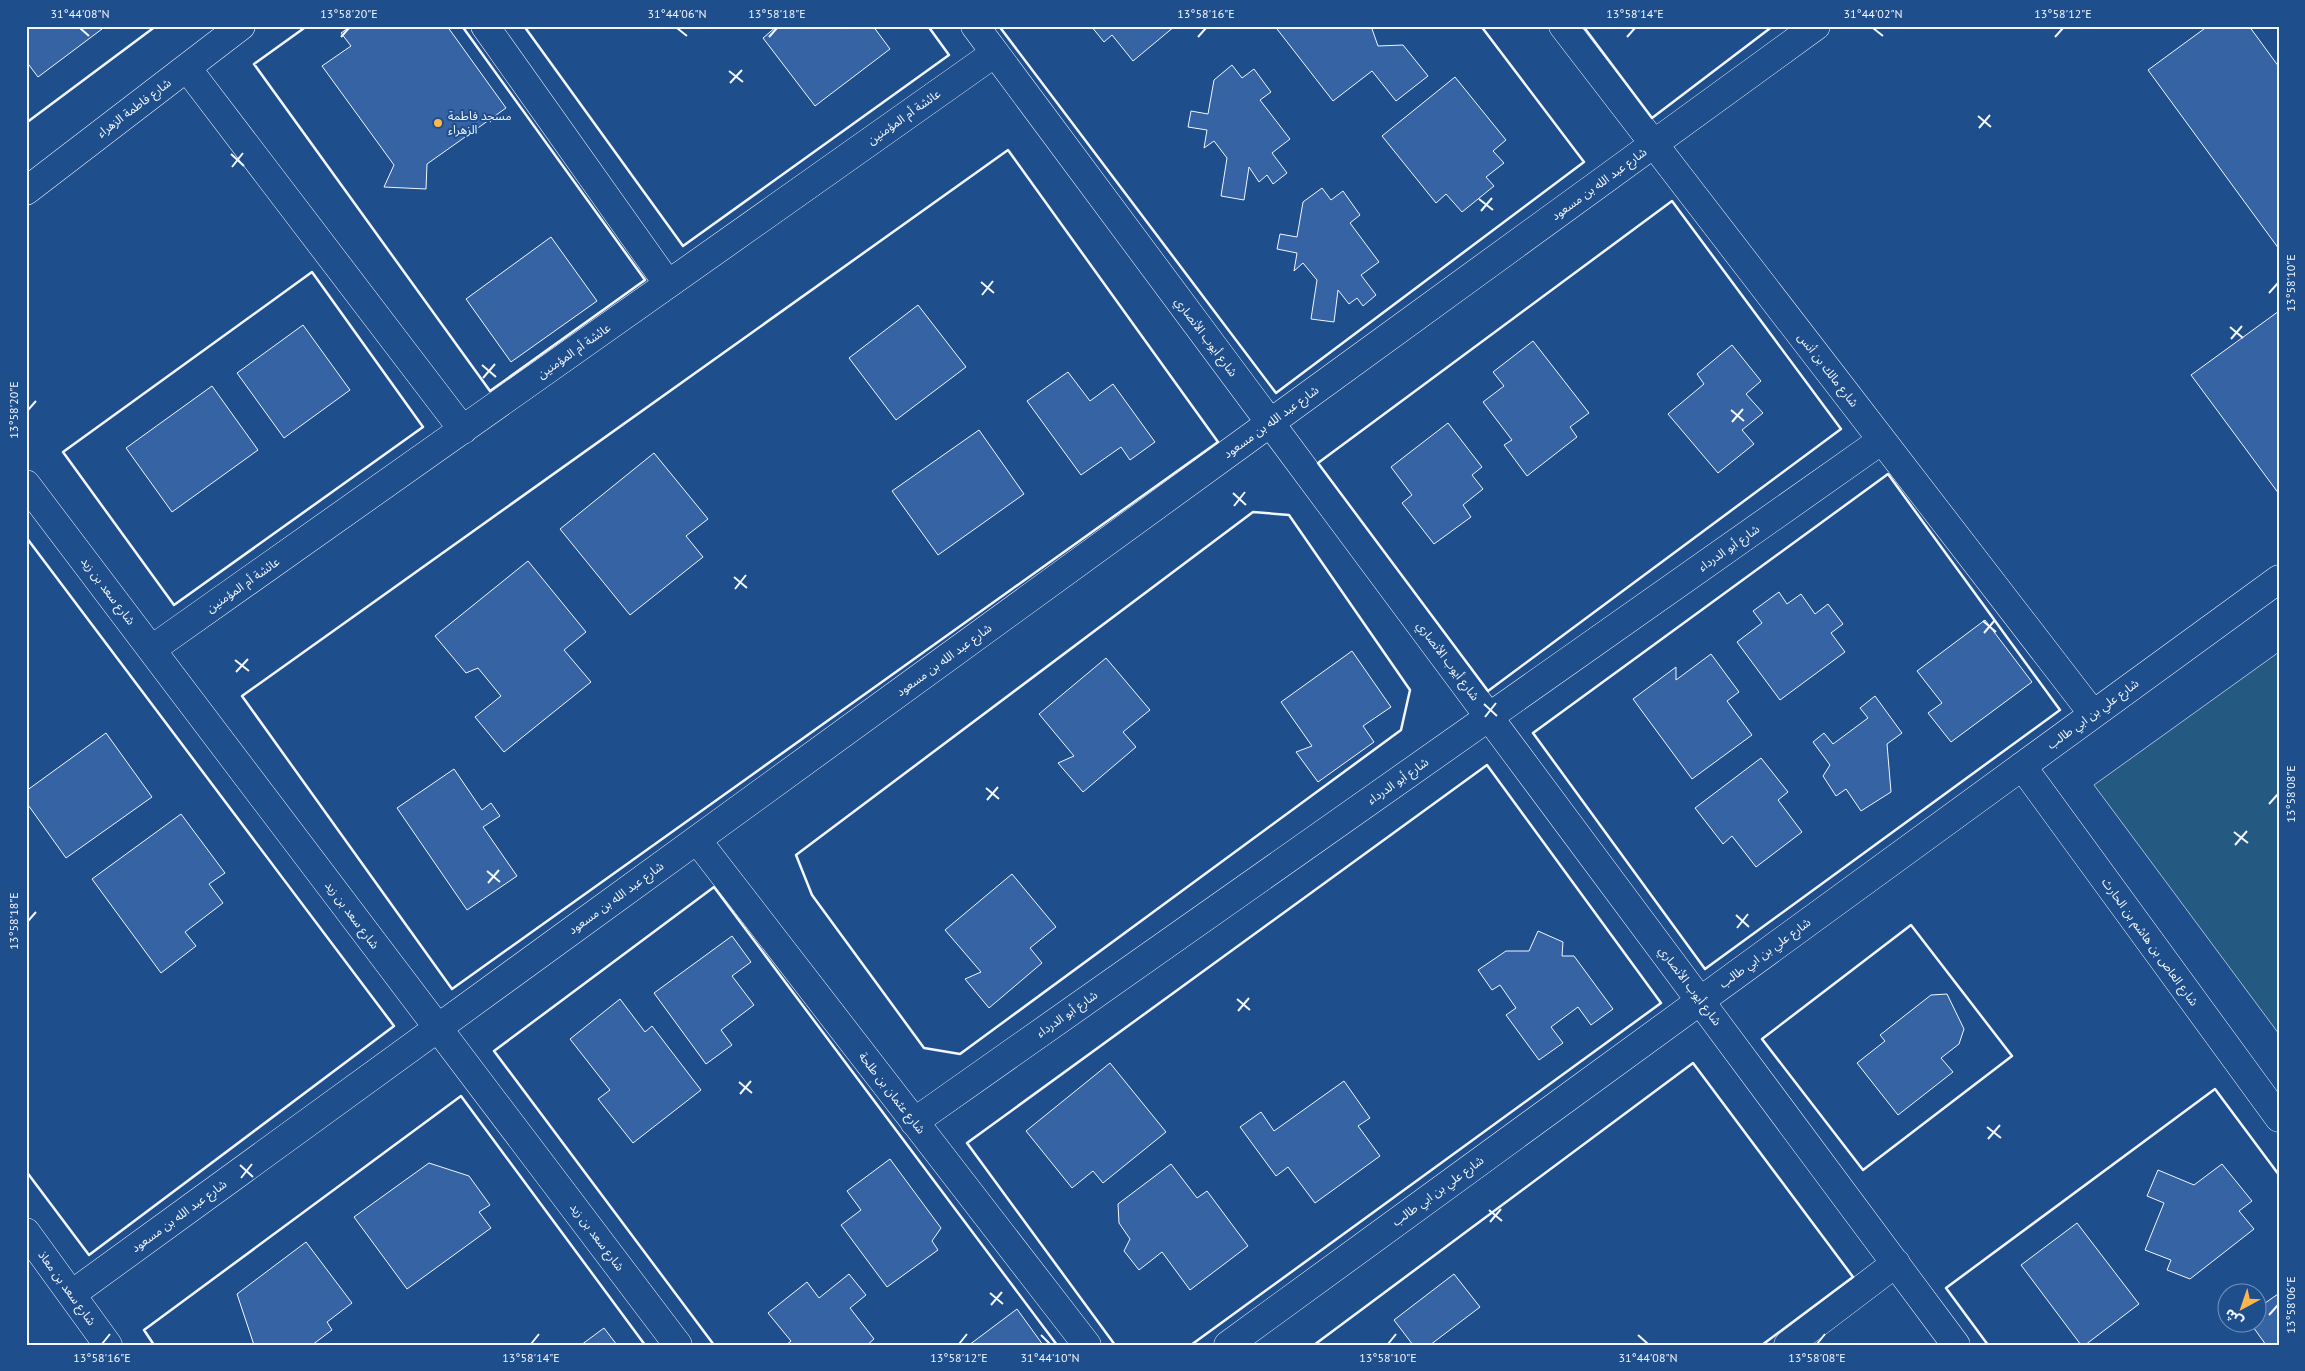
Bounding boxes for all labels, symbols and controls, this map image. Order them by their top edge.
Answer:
text: 31°44'08"N [50,6,110,21]
text: 13°58'20"E [320,6,378,21]
text: 31°44'06"N [647,6,707,21]
text: 13°58'18"E [748,6,806,21]
text: 13°58'16"E [1177,6,1235,21]
text: 13°58'14"E [1606,6,1664,21]
text: 31°44'02"N [1843,6,1903,21]
text: 13°58'12"E [2034,6,2092,21]
street label: شارع فاطمة الزهراء [94,75,175,142]
street label: عائشة أم المؤمنين [864,86,944,149]
place label: مسجد فاطمة الزهراء [448,108,511,137]
marker: مسجد فاطمة الزهراء [432,117,444,129]
street label: شارع عبد الله بن مسعود [1548,144,1651,225]
text: 13°58'10"E [2283,254,2298,312]
street label: شارع أيوب الأنصاري [1170,294,1241,381]
street label: عائشة أم المؤمنين [534,320,614,383]
street label: شارع مالك بن أنس [1793,330,1862,411]
text: 13°58'20"E [6,381,21,439]
street label: شارع عبد الله بن مسعود [1220,382,1323,463]
street label: شارع أبو الدرداء [1695,521,1763,576]
street label: شارع سعد بن زيد [76,554,139,629]
street label: عائشة أم المؤمنين [203,554,283,617]
street label: شارع أيوب الأنصاري [1412,618,1483,705]
street label: شارع عبد الله بن مسعود [893,620,996,701]
street label: شارع علي بن ابي طالب [2044,675,2143,754]
street label: شارع أبو الدرداء [1364,754,1432,809]
text: 13°58'08"E [2283,765,2298,823]
street label: شارع عبد الله بن مسعود [565,858,668,939]
street label: شارع العاص بن هاشم بن الحارث [2097,875,2202,1010]
street label: شارع سعد بن زيد [320,878,383,953]
text: 13°58'18"E [6,892,21,950]
street label: شارع علي بن ابي طالب [1716,914,1815,993]
street label: شارع أيوب الأنصاري [1654,943,1725,1030]
street label: شارع أبو الدرداء [1033,987,1101,1042]
street label: شارع عثمان بن طلحة [854,1049,929,1138]
street label: شارع علي بن ابي طالب [1389,1152,1488,1231]
street label: شارع عبد الله بن مسعود [128,1176,231,1257]
street label: شارع سعد بن زيد [565,1200,628,1275]
street label: شارع سعد بن معاذ [34,1247,100,1329]
text: 13°58'06"E [2283,1276,2298,1334]
north arrow [2218,1284,2268,1334]
text: ش [2221,1305,2247,1331]
text: 13°58'16"E [73,1350,131,1365]
text: 13°58'14"E [502,1350,560,1365]
text: 13°58'12"E [930,1350,988,1365]
text: 31°44'10"N [1020,1350,1080,1365]
text: 13°58'10"E [1359,1350,1417,1365]
text: 31°44'08"N [1618,1350,1678,1365]
text: 13°58'08"E [1788,1350,1846,1365]

